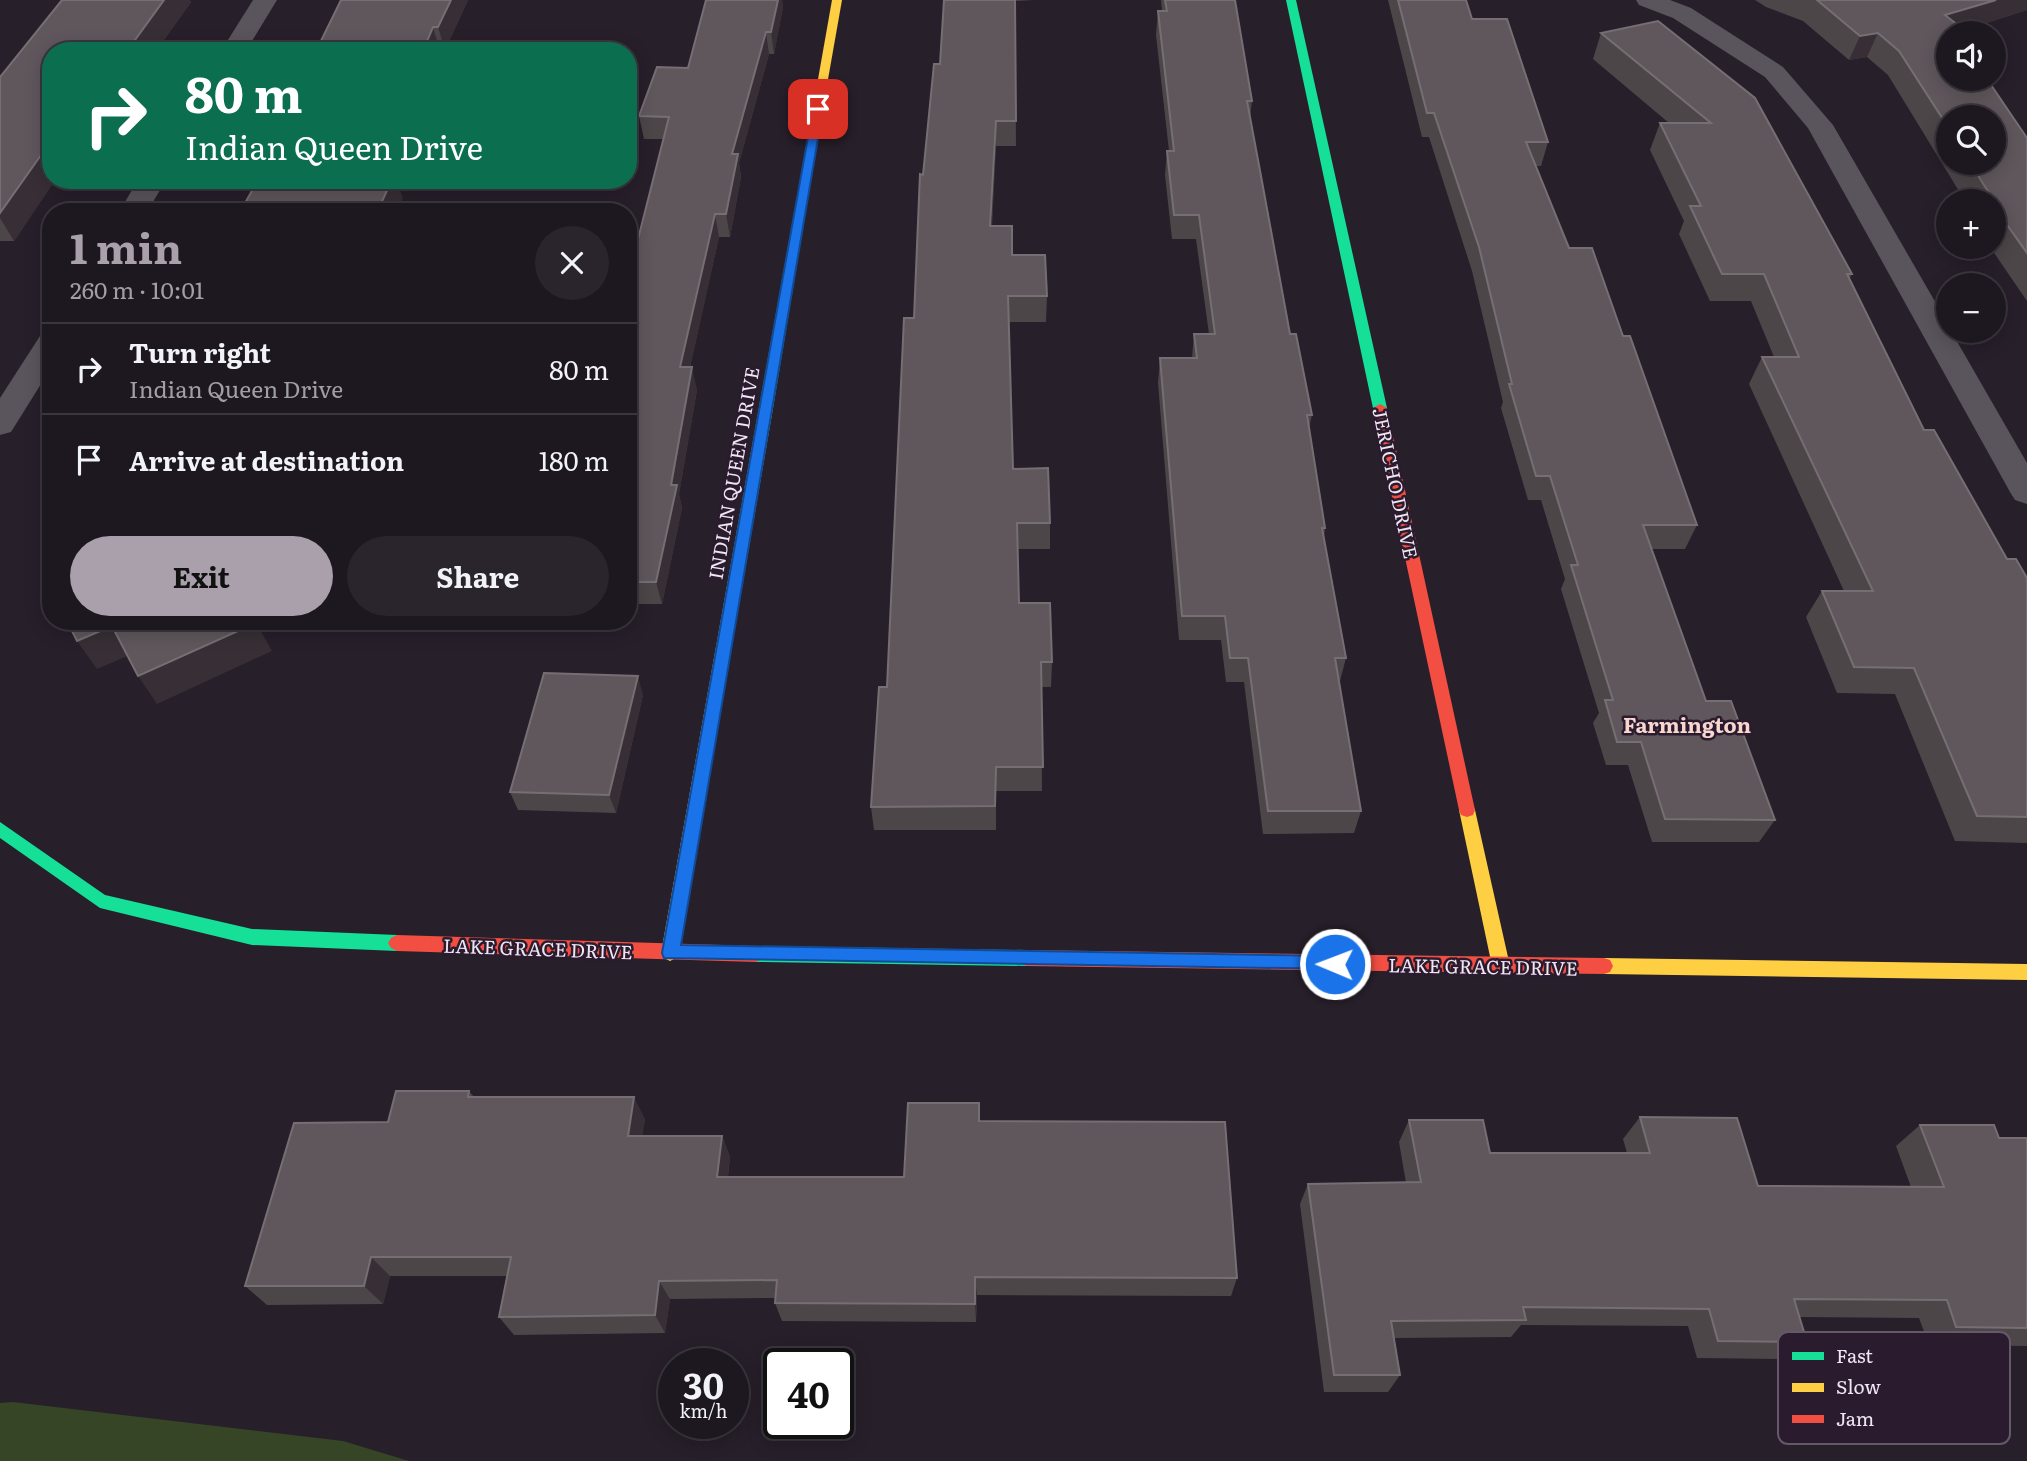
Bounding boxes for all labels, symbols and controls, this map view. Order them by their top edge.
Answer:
map controls [1936,21,2006,343]
button: sound [1936,21,2006,91]
text: 80 m [185,55,303,128]
icon: right [70,70,161,161]
pin [788,79,848,139]
icon: arrive [799,90,837,128]
button: search [1936,105,2006,175]
text: Indian Queen Drive [185,122,483,170]
button: + [1936,189,2006,259]
text: 1 min [70,215,182,277]
button: close [535,226,609,300]
text: 260 m · 10:01 [70,272,204,306]
button: − [1936,273,2006,343]
text: Turn right [129,332,271,371]
text: 80 m [549,349,609,388]
icon: right [70,350,108,388]
street label: INDIAN QUEEN DRIVE [701,364,765,582]
text: Indian Queen Drive [129,371,343,405]
street label: JERICHO DRIVE [1366,405,1426,561]
text: Arrive at destination [129,440,404,479]
text: 180 m [539,440,609,479]
icon: arrive [70,441,108,479]
button: Exit [70,536,333,616]
button: Share [347,536,609,616]
district label: Farmington [1623,708,1752,739]
position arrow [1298,927,1372,1001]
street label: LAKE GRACE DRIVE [443,931,633,965]
street label: LAKE GRACE DRIVE [1388,950,1578,982]
legend [1778,1332,2010,1444]
text: Fast [1836,1341,1873,1369]
speed limit sign: 40 [763,1348,854,1439]
text: 30 [683,1358,724,1410]
text: Slow [1836,1372,1881,1400]
text: km/h [680,1397,727,1424]
text: Jam [1836,1404,1874,1432]

